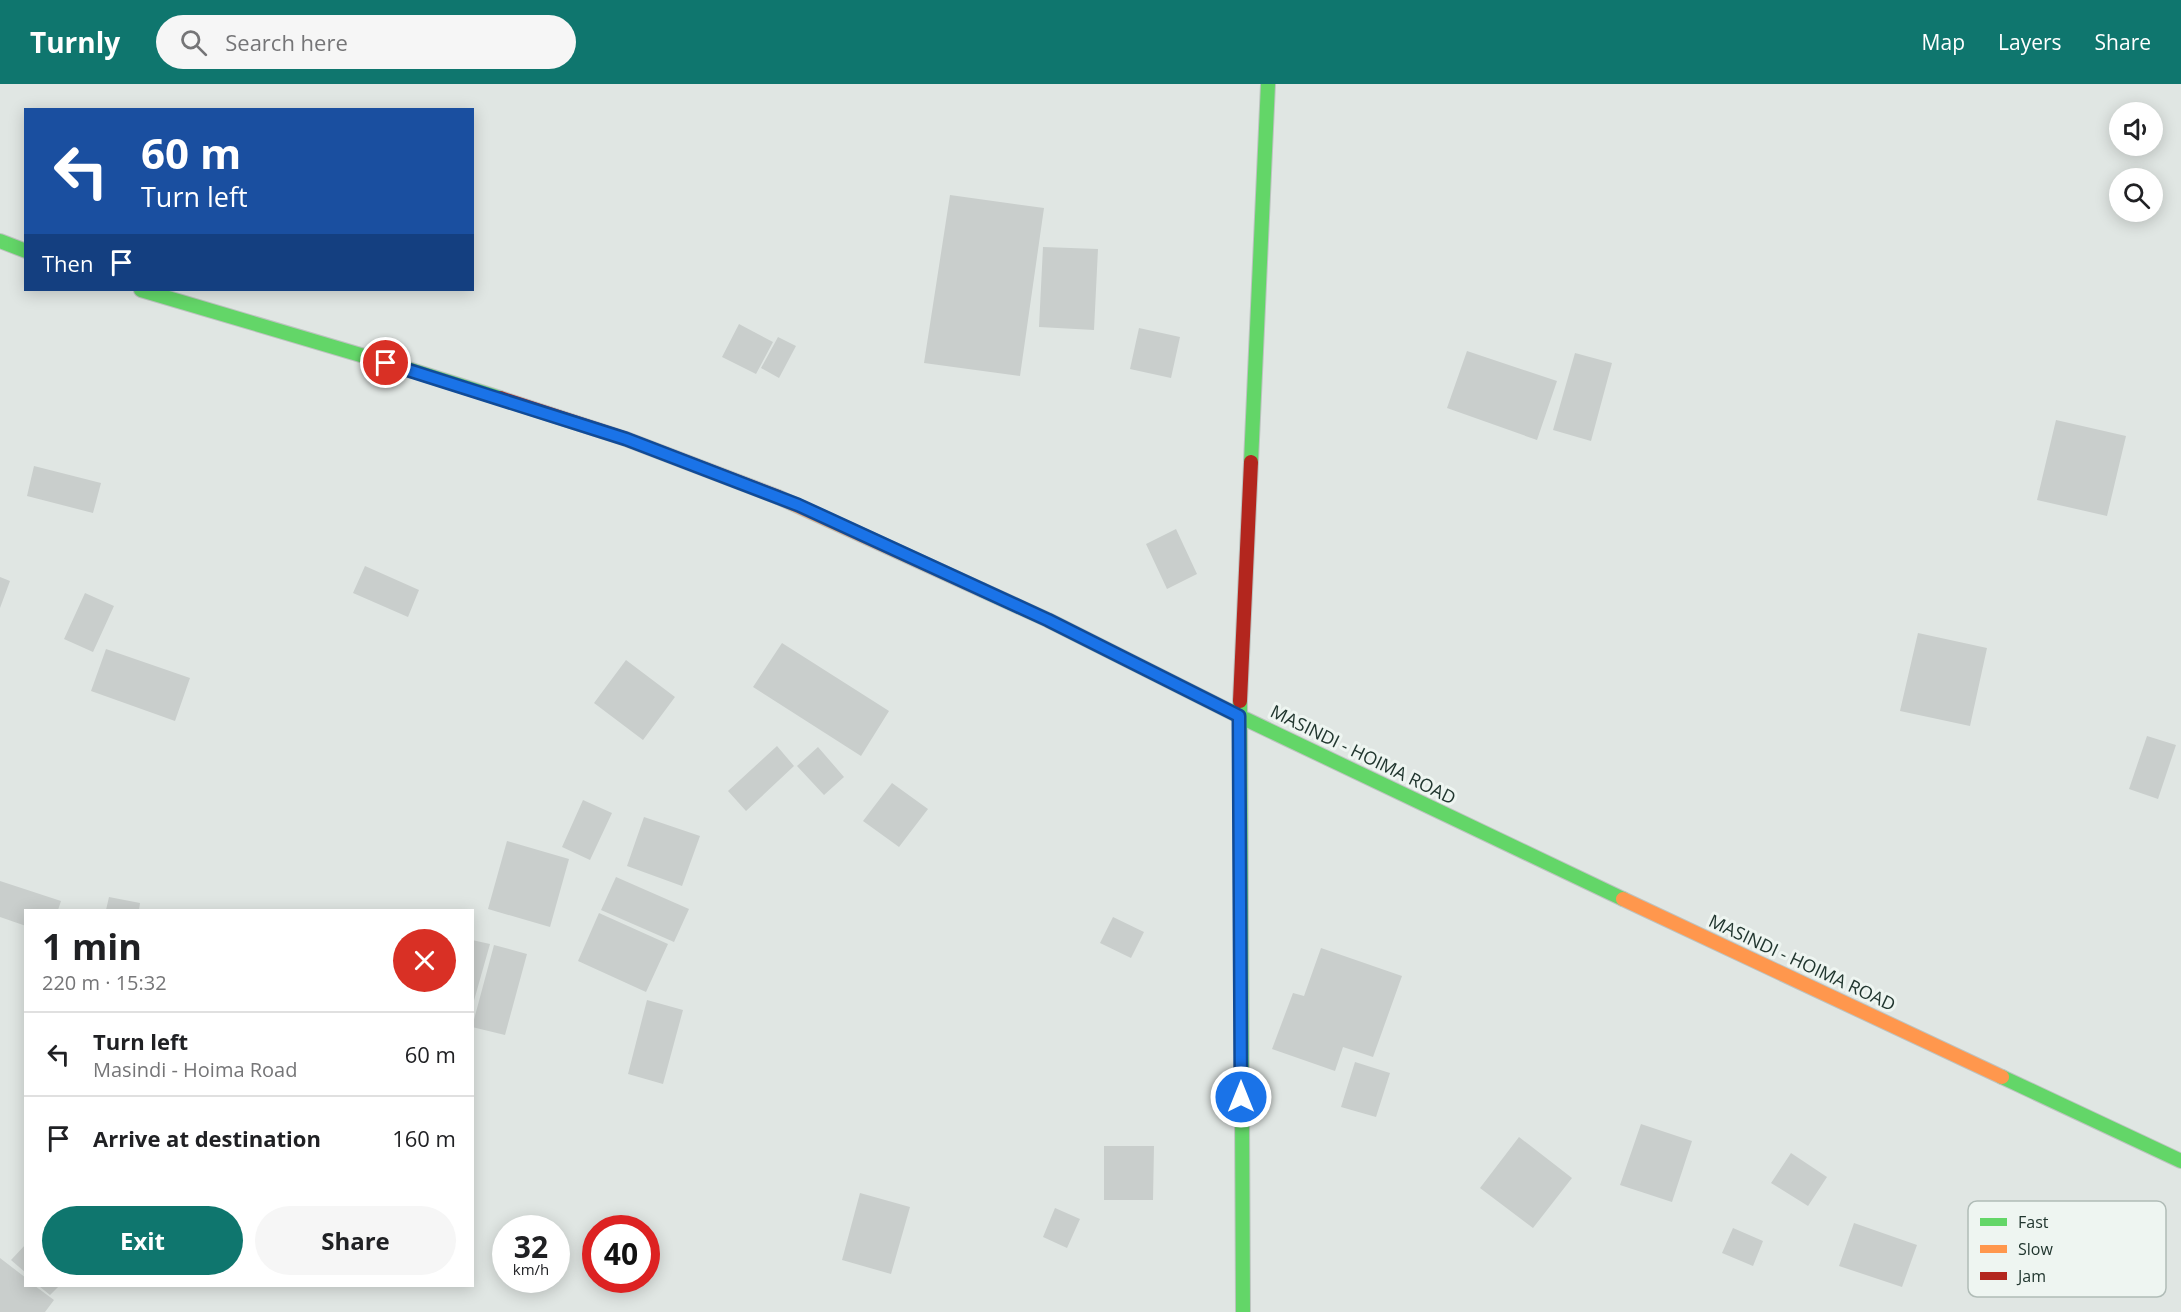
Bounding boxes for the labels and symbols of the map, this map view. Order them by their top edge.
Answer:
pin [360,337,411,388]
street label: MASINDI - HOIMA ROAD [1267,699,1460,809]
street label: MASINDI - HOIMA ROAD [1705,908,1900,1016]
position arrow [1209,1065,1273,1129]
legend [1968,1201,2166,1297]
text: Fast [2018,1211,2049,1233]
speed limit sign: 40 [582,1215,660,1293]
text: Slow [2018,1238,2053,1260]
text: Jam [2016,1265,2046,1287]

